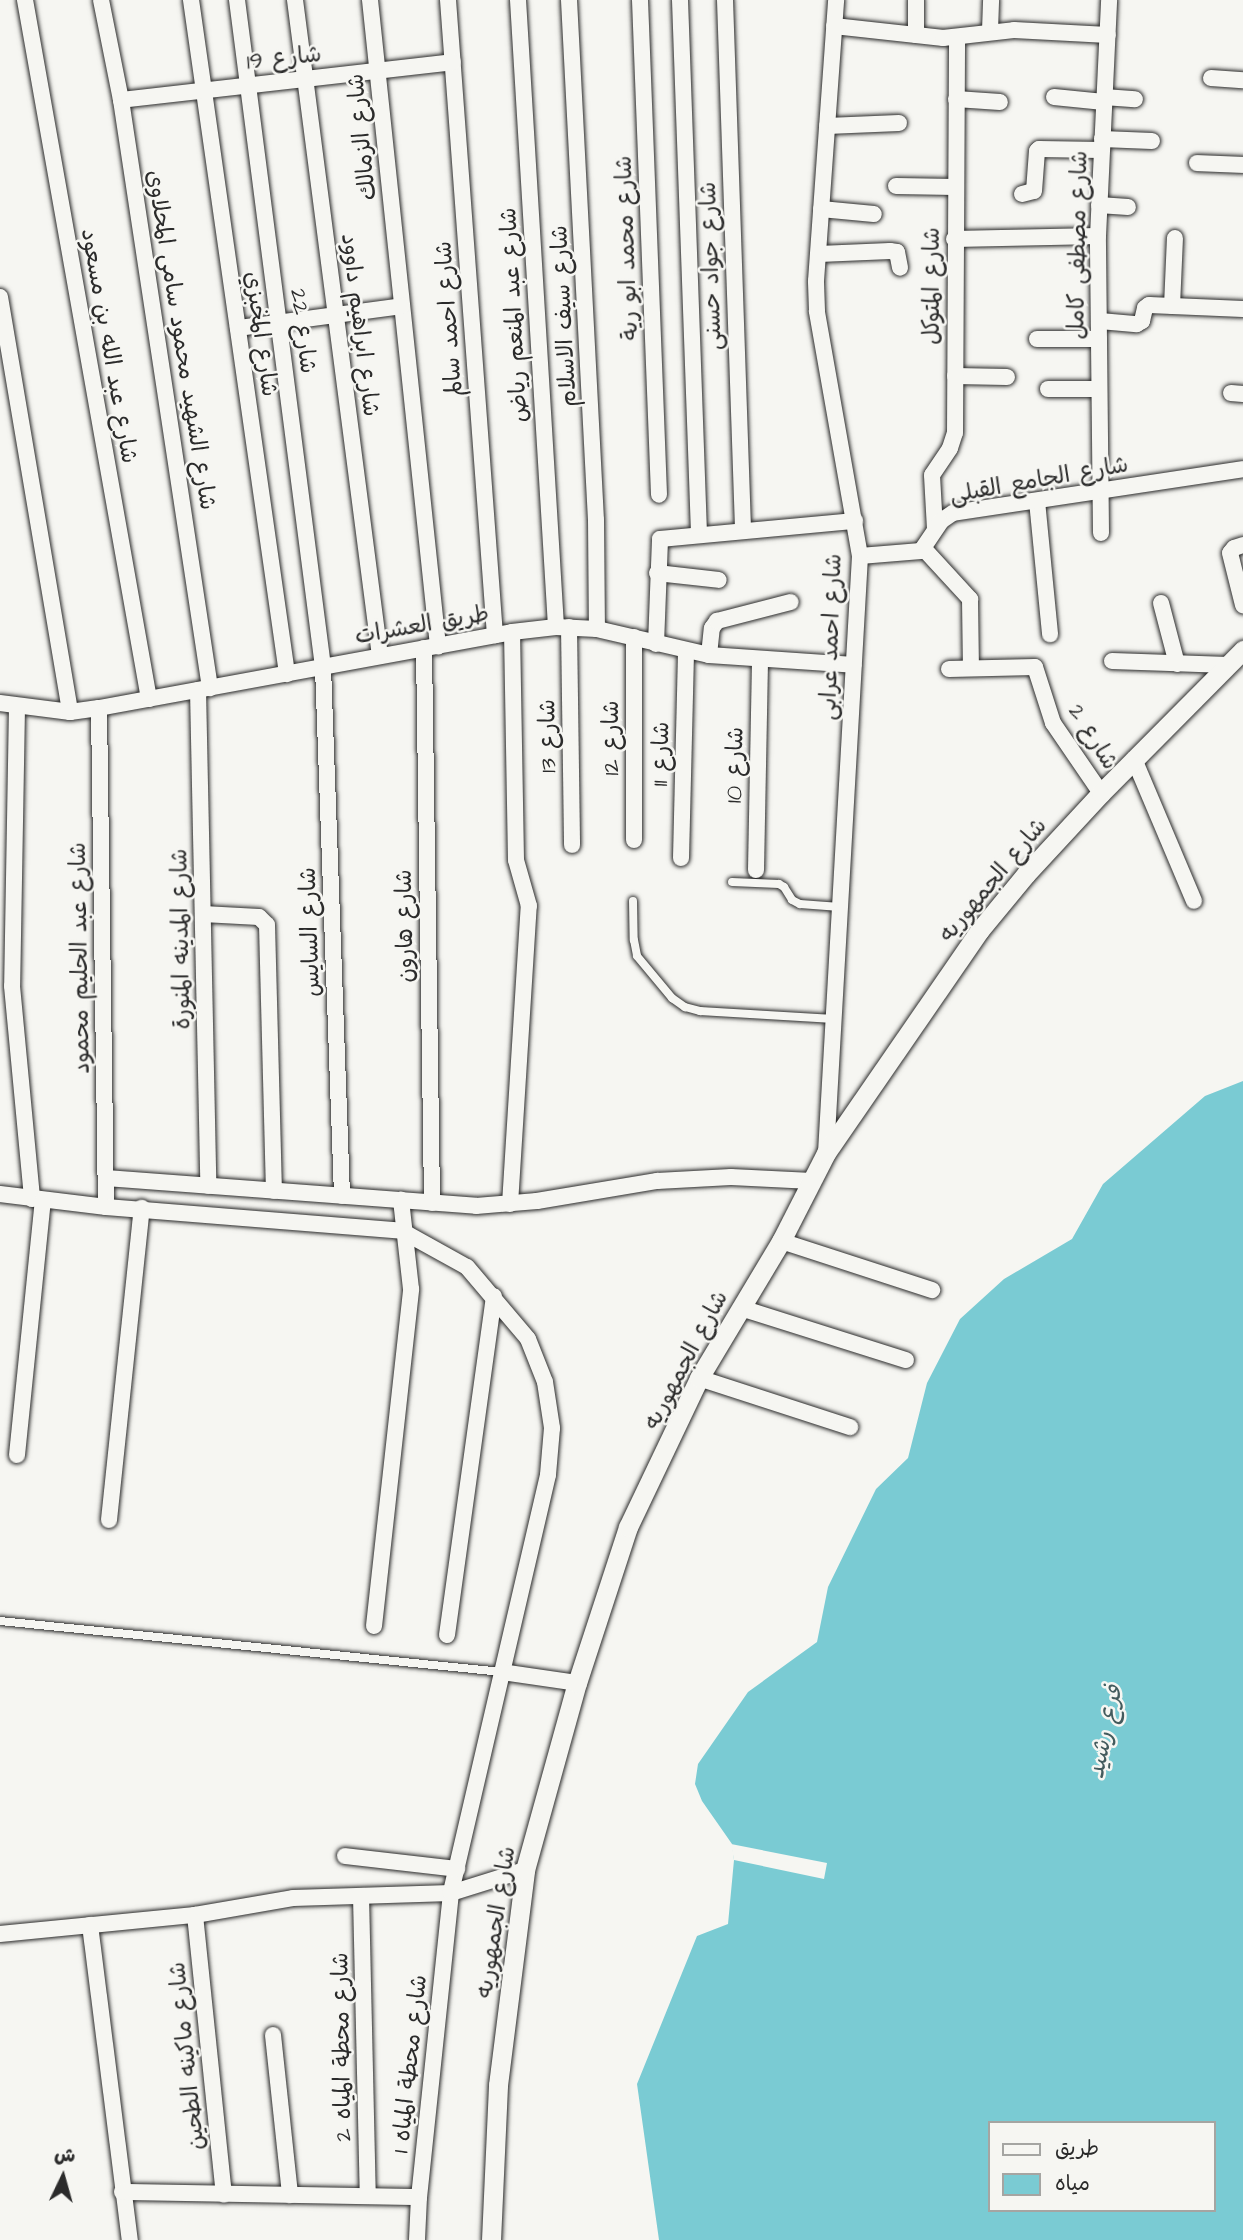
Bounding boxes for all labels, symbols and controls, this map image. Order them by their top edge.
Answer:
street label: شارع 19 [245,40,323,76]
street label: شارع الزمالك [342,72,382,202]
street label: شارع مصطفى كامل [1063,150,1093,340]
street label: شارع محمد ابو رية [610,155,644,341]
street label: شارع الشهيد محمود سامى المحلاوى [140,168,222,512]
street label: شارع جواد حسنى [694,181,728,351]
street label: شارع عبد المنعم رياض [495,207,533,423]
street label: شارع سيف الاسلام [545,225,583,407]
street label: شارع عبد الله بن مسعود [75,227,143,465]
street label: شارع المتوكل [918,227,946,345]
street label: شارع ابراهيم داوود [335,232,385,418]
street label: شارع احمد سالم [430,240,468,398]
street label: شارع المخبزي [239,270,283,398]
street label: شارع 22 [284,287,322,375]
street label: شارع الجامع القبلى [948,451,1130,509]
street label: شارع احمد عرابى [814,553,848,721]
street label: طريق العشرات [353,600,491,650]
street label: شارع 13 [534,699,562,773]
street label: شارع 2 [1062,699,1124,775]
street label: شارع 12 [597,700,625,776]
street label: شارع 11 [647,721,675,787]
street label: شارع 10 [721,727,749,803]
street label: شارع الجمهوريه [933,812,1053,948]
street label: شارع عبد الحليم محمود [64,842,96,1074]
street label: شارع المدينه المنورة [166,848,196,1030]
street label: شارع السايس [294,867,326,997]
street label: شارع هارون [390,869,420,983]
street label: شارع الجمهوريه [638,1286,734,1434]
water label: فرع رشيد [1082,1683,1130,1781]
street label: شارع الجمهوريه [470,1844,522,2000]
street label: شارع محطة المياه 2 [327,1952,357,2142]
street label: شارع ماكينه الطحين [163,1961,211,2151]
street label: شارع محطة المياه 1 [387,1974,433,2154]
legend [988,2121,1215,2212]
text: طريق [1055,2134,1099,2163]
text: ش [53,2141,76,2170]
north arrow [28,2142,98,2212]
text: مياه [1055,2169,1090,2198]

